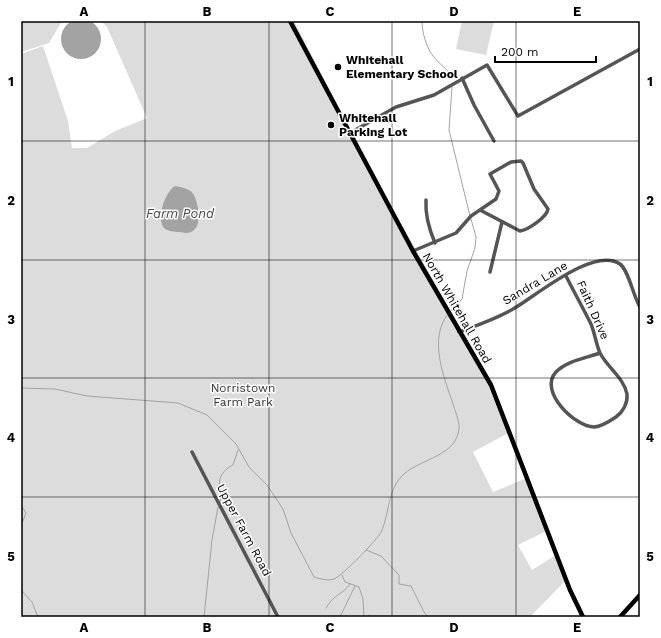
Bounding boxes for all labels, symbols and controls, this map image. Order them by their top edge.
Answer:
text: A [80,4,89,19]
text: B [203,4,212,19]
text: C [326,4,335,19]
text: D [449,4,459,19]
text: E [573,4,581,19]
scale bar [495,38,596,64]
text: 200 m [501,45,538,59]
place label: Whitehall Elementary School [346,53,458,81]
marker: Whitehall Elementary School [333,62,343,72]
text: 1 [8,74,14,89]
text: 1 [647,74,653,89]
place label: Whitehall Parking Lot [339,111,408,139]
marker: Whitehall Parking Lot [326,120,336,130]
text: 2 [7,193,15,208]
text: 2 [646,193,654,208]
water label: Farm Pond [146,206,215,221]
street label: North Whitehall Road [420,250,494,366]
street label: Sandra Lane [500,258,570,308]
street label: Faith Drive [574,278,612,342]
text: 3 [7,312,15,327]
text: 3 [646,312,654,327]
park label: Norristown Farm Park [211,381,275,409]
text: 4 [7,430,16,445]
text: 4 [646,430,655,445]
street label: Upper Farm Road [214,482,274,578]
text: 5 [7,549,15,564]
text: 5 [646,549,654,564]
text: A [80,620,89,635]
text: B [203,620,212,635]
text: C [326,620,335,635]
text: D [449,620,459,635]
text: E [573,620,581,635]

